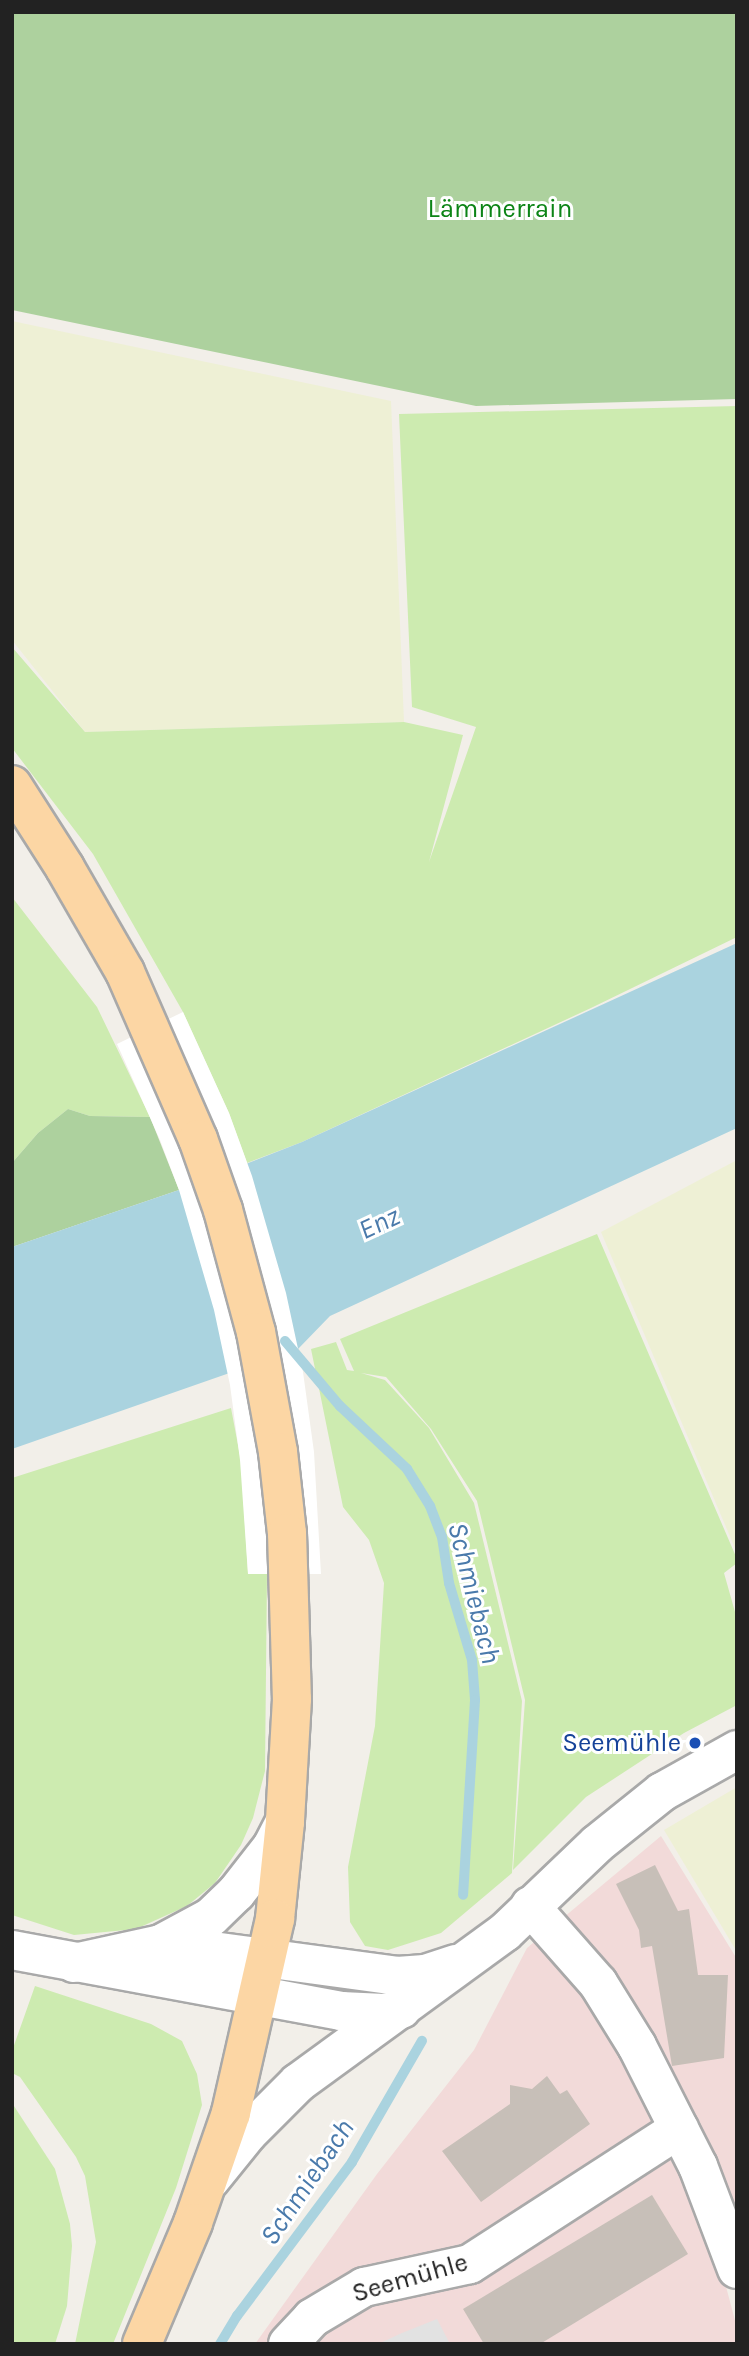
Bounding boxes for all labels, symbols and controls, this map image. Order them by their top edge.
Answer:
park label: Lämmerrain [427,193,573,225]
water label: Enz [353,1199,405,1247]
water label: Schmiebach [440,1519,508,1667]
place label: Seemühle [562,1727,681,1759]
marker: Seemühle [687,1735,703,1751]
water label: Schmiebach [253,2113,361,2251]
street label: Seemühle [349,2247,471,2309]

